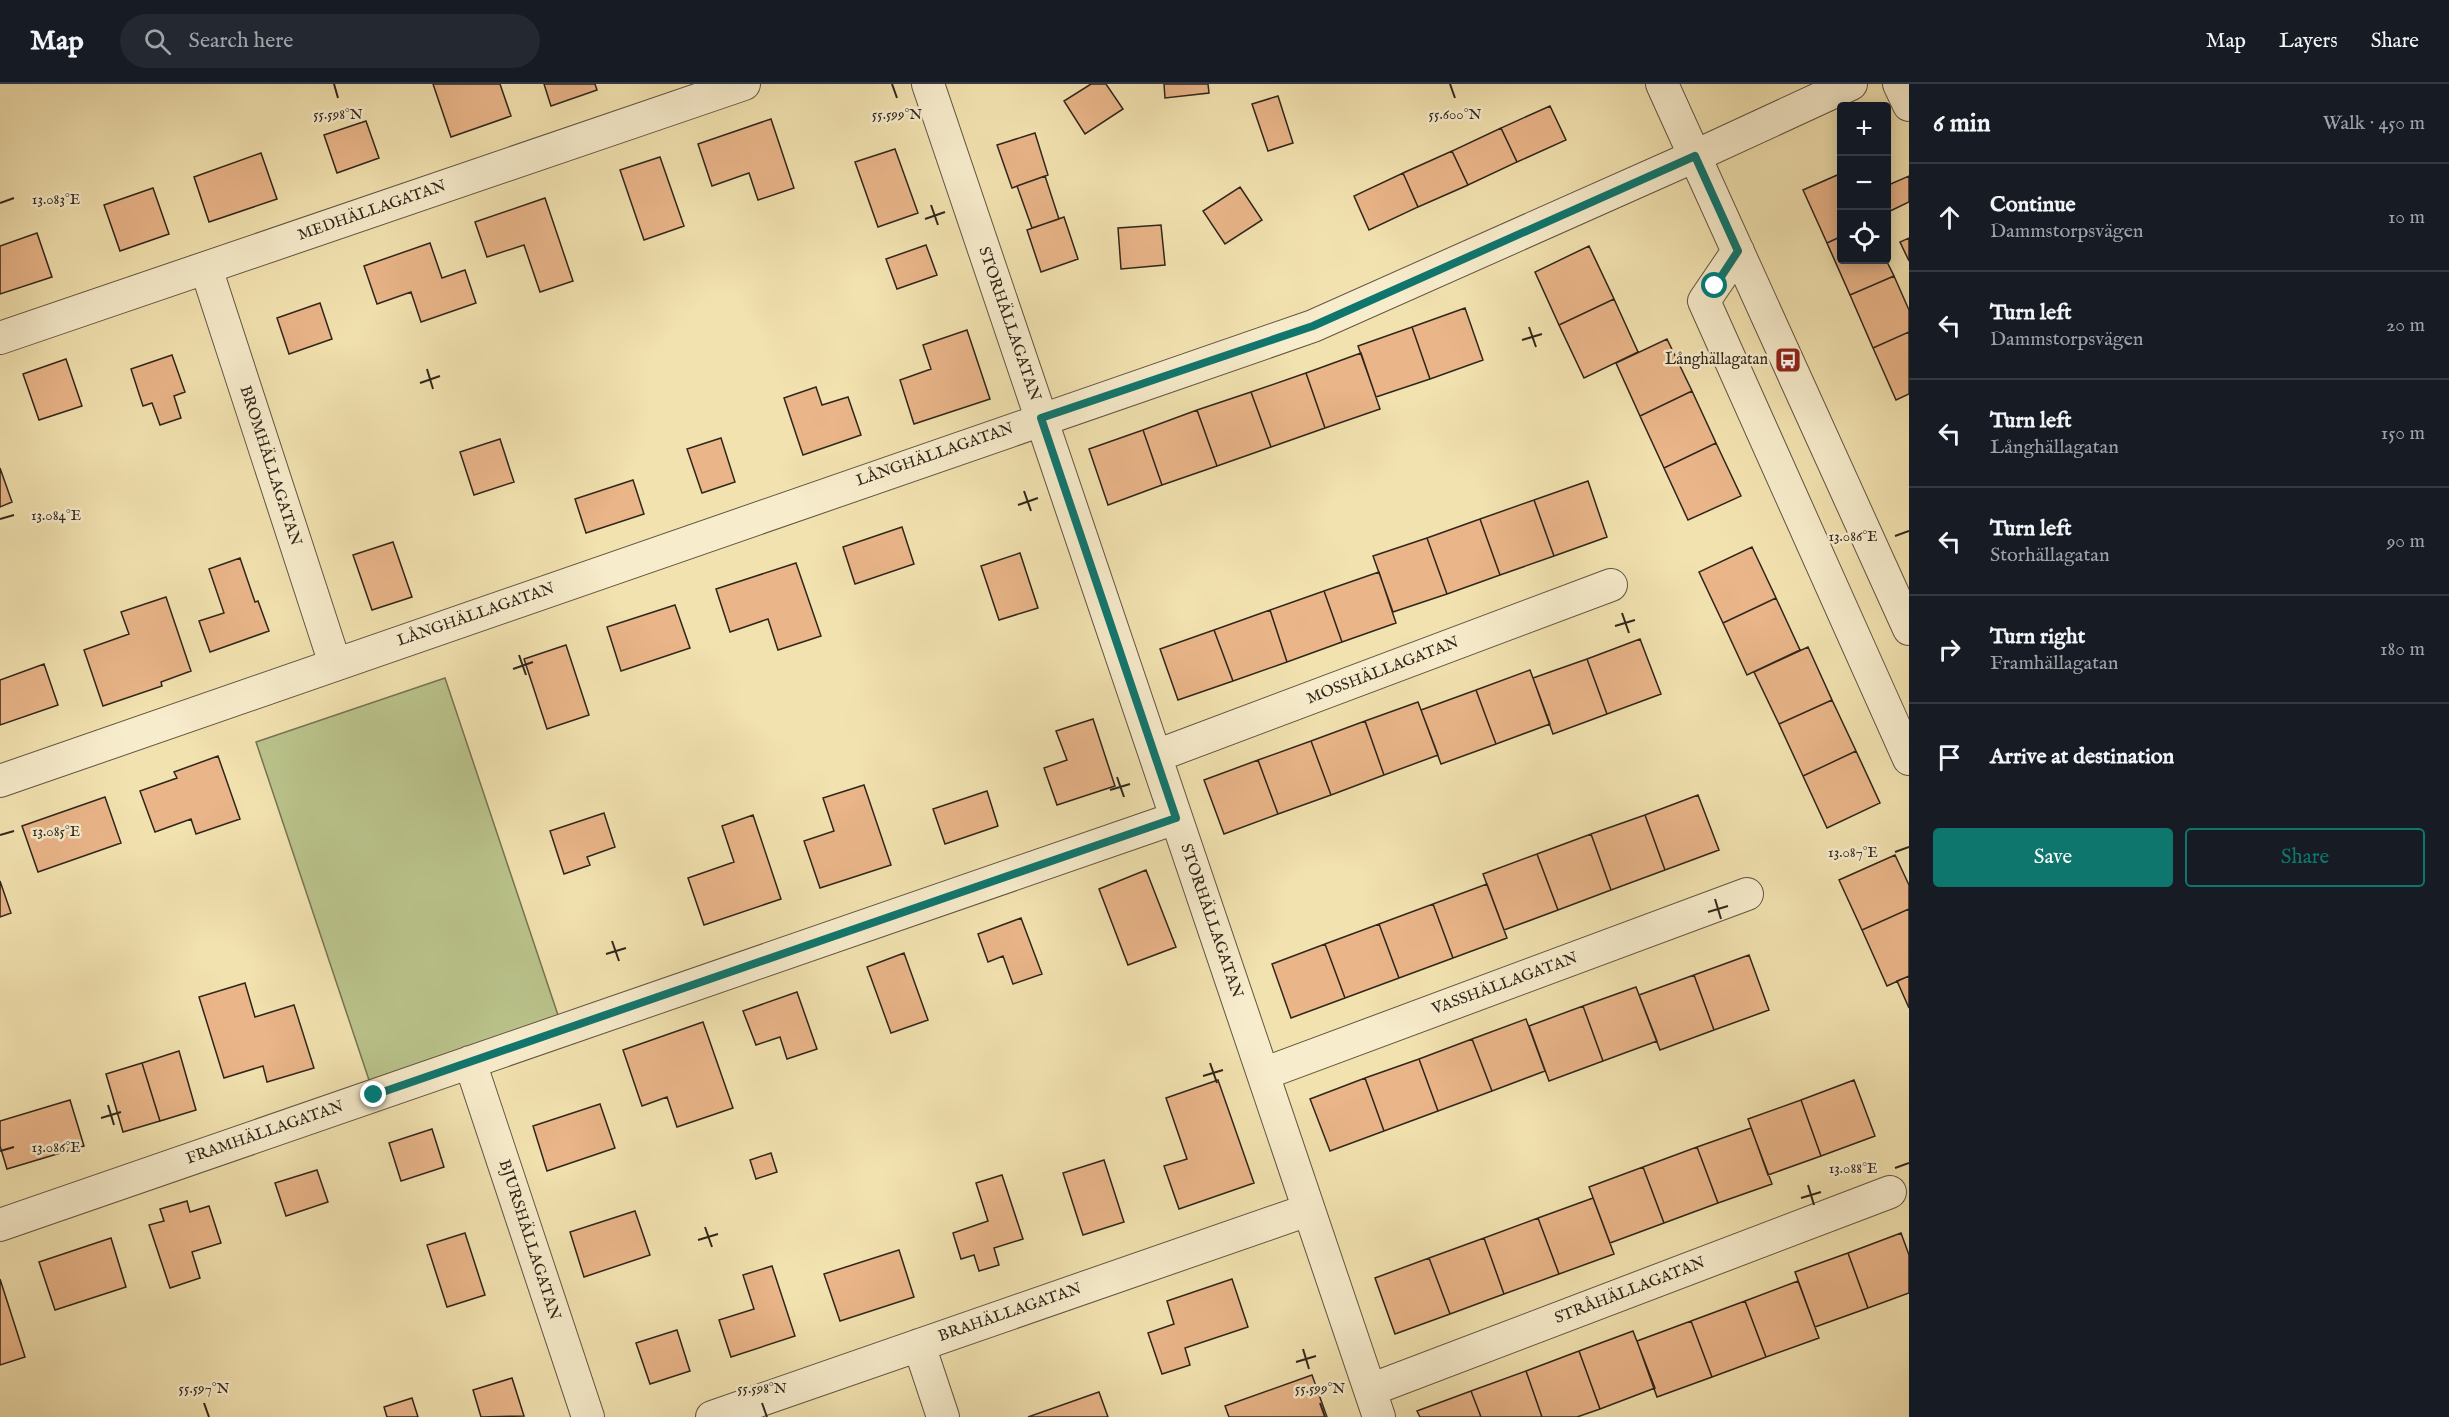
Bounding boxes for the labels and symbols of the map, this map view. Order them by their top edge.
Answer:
text: 55.598°N [313,105,363,124]
text: 55.599°N [872,105,922,124]
text: 55.600°N [1429,105,1481,124]
street label: MEDHÄLLAGATAN [295,175,449,246]
text: 13.083°E [32,190,80,209]
street label: STORHÄLLAGATAN [973,244,1046,404]
route start [1701,272,1727,298]
bus stop icon: Långhällagatan [1773,345,1803,375]
place label: Långhällagatan [1665,350,1768,370]
street label: BROMHÄLLAGATAN [235,383,306,549]
street label: LÅNGHÄLLAGATAN [853,417,1017,491]
text: 13.084°E [31,506,81,525]
text: 13.086°E [1828,527,1878,546]
street label: LÅNGHÄLLAGATAN [394,577,558,651]
street label: MOSSHÄLLAGATAN [1304,632,1462,709]
text: 13.085°E [32,822,80,841]
street label: STORHÄLLAGATAN [1175,841,1248,1001]
text: 13.087°E [1828,843,1878,862]
street label: VASSHÄLLAGATAN [1428,947,1581,1020]
route end [360,1081,386,1107]
street label: FRAMHÄLLAGATAN [183,1096,346,1169]
text: 13.086°E [31,1138,81,1157]
street label: BJURSHÄLLAGATAN [494,1157,565,1323]
text: 13.088°E [1829,1159,1877,1178]
street label: STRÅHÄLLAGATAN [1551,1251,1708,1329]
street label: BRAHÄLLAGATAN [935,1278,1084,1347]
text: 55.597°N [179,1379,229,1398]
text: 55.598°N [737,1379,787,1398]
text: 55.599°N [1295,1379,1345,1398]

